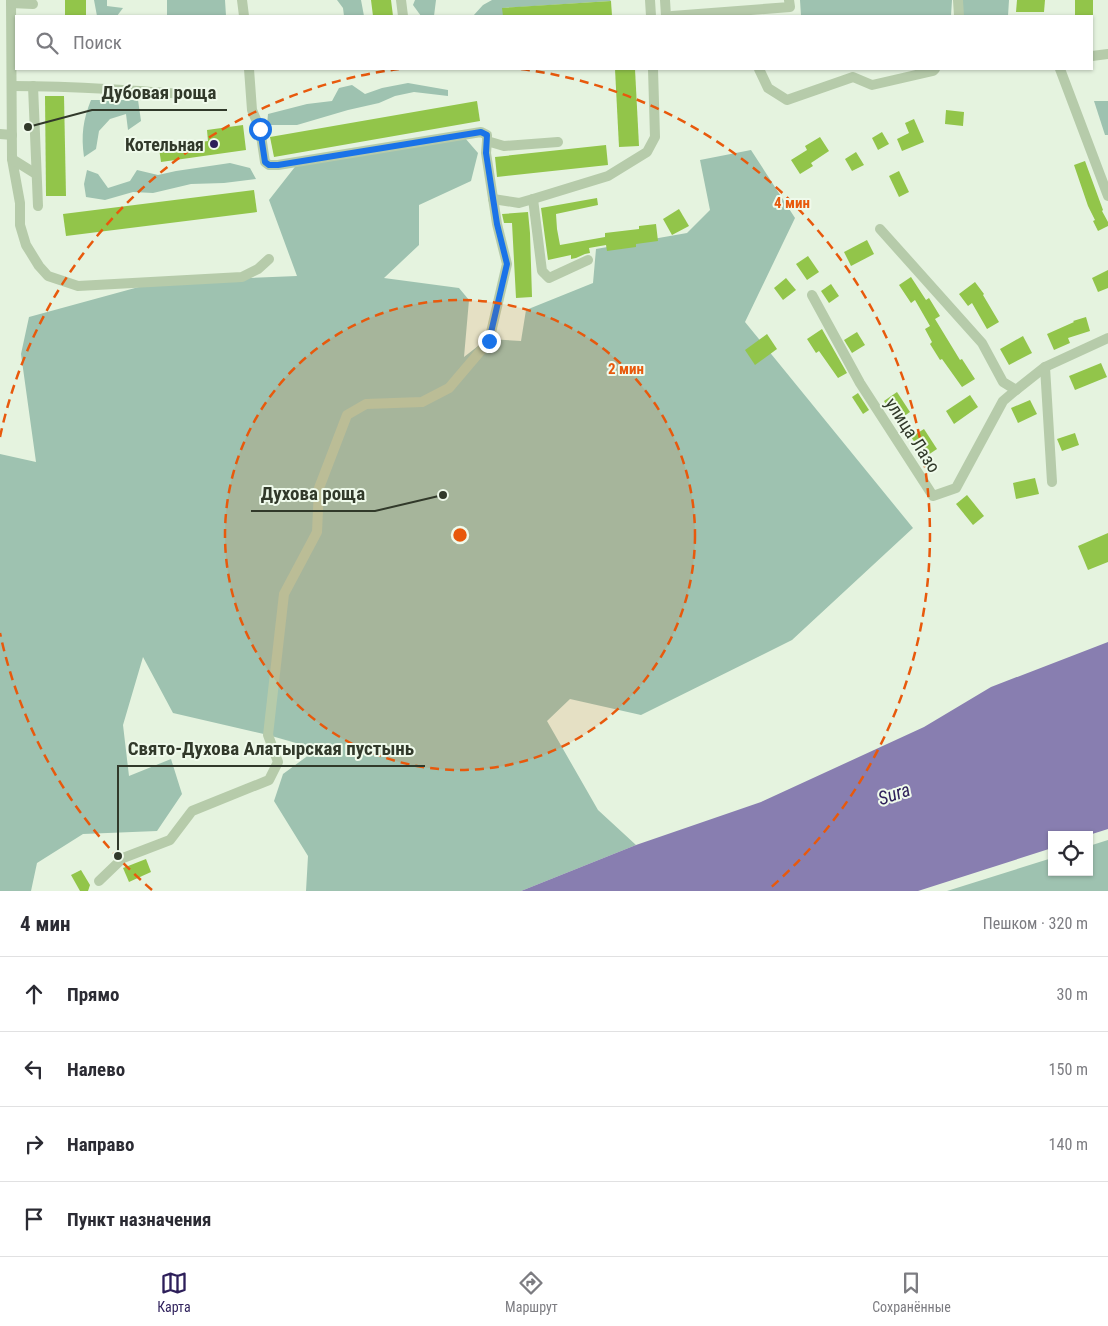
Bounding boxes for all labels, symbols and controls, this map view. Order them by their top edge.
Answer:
search box [15,15,1093,70]
icon: search [33,29,61,57]
text: Поиск [73,31,122,54]
callout: Дубовая роща [92,76,227,110]
text: Дубовая роща [101,81,217,104]
route start [249,118,272,141]
place label: Котельная [125,134,204,155]
marker: Котельная [208,138,220,150]
text: 4 мин [774,194,810,212]
route end [478,330,501,353]
text: 2 мин [608,360,644,378]
street label: улица Лазо [881,394,945,476]
callout: Духова роща [251,477,375,511]
text: Духова роща [261,482,365,505]
centre of rings [451,526,469,544]
callout: Свято-Духова Алатырская пустынь [118,732,425,766]
text: Свято-Духова Алатырская пустынь [128,737,414,760]
water label: Sura [875,778,913,810]
map controls [1048,831,1093,876]
button: locate [1048,831,1093,876]
text: 4 мин [20,912,70,936]
text: Пешком · 320 m [983,914,1088,933]
icon: ahead [20,980,48,1008]
text: Прямо [67,983,120,1006]
text: 30 m [1056,985,1088,1004]
icon: left [20,1055,48,1083]
text: Налево [67,1058,125,1081]
text: 150 m [1049,1060,1088,1079]
icon: right [20,1130,48,1158]
text: Направо [67,1133,134,1156]
text: 140 m [1049,1135,1088,1154]
icon: arrive [20,1205,48,1233]
text: Пункт назначения [67,1208,211,1231]
tab: Карта [157,1269,191,1315]
tab: Маршрут [505,1269,558,1315]
tab: Сохранённые [872,1269,951,1315]

